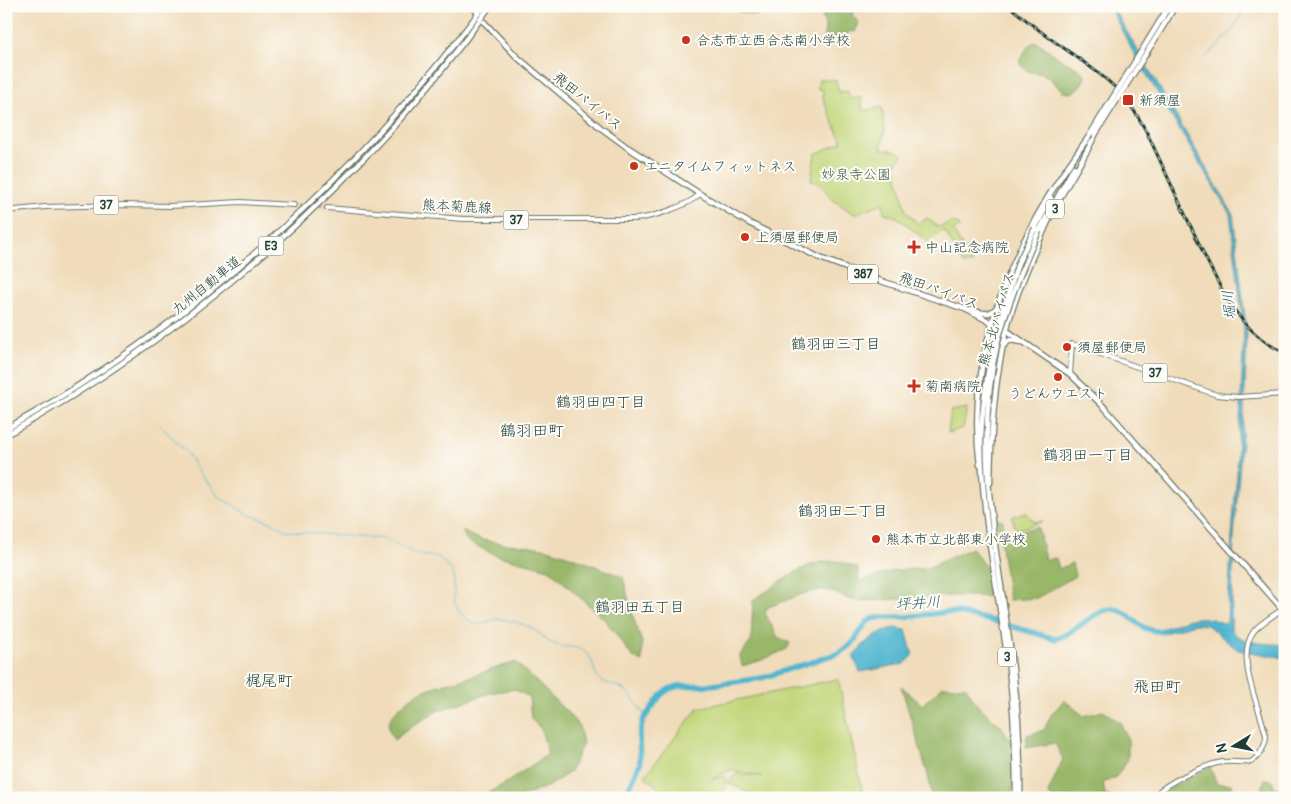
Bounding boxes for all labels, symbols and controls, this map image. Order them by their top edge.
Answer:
place label: 合志市立西合志南小学校 [696,32,850,49]
marker: 合志市立西合志南小学校 [680,34,692,46]
street label: 飛田バイパス [550,68,626,134]
place label: 新須屋 [1139,92,1181,109]
marker: 新須屋 [1121,93,1135,107]
place label: エニタイムフィットネス [644,158,796,175]
marker: エニタイムフィットネス [628,160,640,172]
park label: 妙泉寺公園 [821,166,891,183]
road number: 37 [94,196,118,214]
street label: 熊本菊鹿線 [422,196,492,217]
road number: 3 [1046,200,1064,218]
road number: 37 [504,210,528,230]
place label: 上須屋郵便局 [755,229,839,246]
marker: 上須屋郵便局 [739,231,751,243]
road number: E3 [258,237,284,256]
place label: 中山記念病院 [925,239,1009,256]
marker: 中山記念病院 [907,240,921,254]
street label: 九州自動車道 [168,252,244,318]
road number: 387 [848,264,878,284]
street label: 飛田バイパス [897,268,981,313]
street label: 熊本北バイパス [975,270,1018,368]
water label: 堀川 [1218,289,1241,321]
district label: 鶴羽田三丁目 [791,335,881,354]
place label: 須屋郵便局 [1077,339,1147,356]
marker: 須屋郵便局 [1061,341,1073,353]
road number: 37 [1142,363,1168,382]
marker: うどんウエスト [1052,371,1064,383]
place label: 菊南病院 [925,378,981,395]
marker: 菊南病院 [907,379,921,393]
place label: うどんウエスト [1008,385,1108,402]
district label: 鶴羽田四丁目 [556,393,646,412]
district label: 鶴羽田町 [500,421,564,441]
district label: 鶴羽田一丁目 [1043,446,1133,465]
district label: 鶴羽田二丁目 [798,502,888,521]
place label: 熊本市立北部東小学校 [886,531,1026,548]
marker: 熊本市立北部東小学校 [870,533,882,545]
water label: 坪井川 [895,592,941,615]
district label: 鶴羽田五丁目 [595,598,685,617]
road number: 3 [998,648,1016,666]
district label: 梶尾町 [245,671,293,691]
district label: 飛田町 [1133,677,1181,697]
north arrow [1208,722,1258,772]
text: N [1212,742,1231,754]

